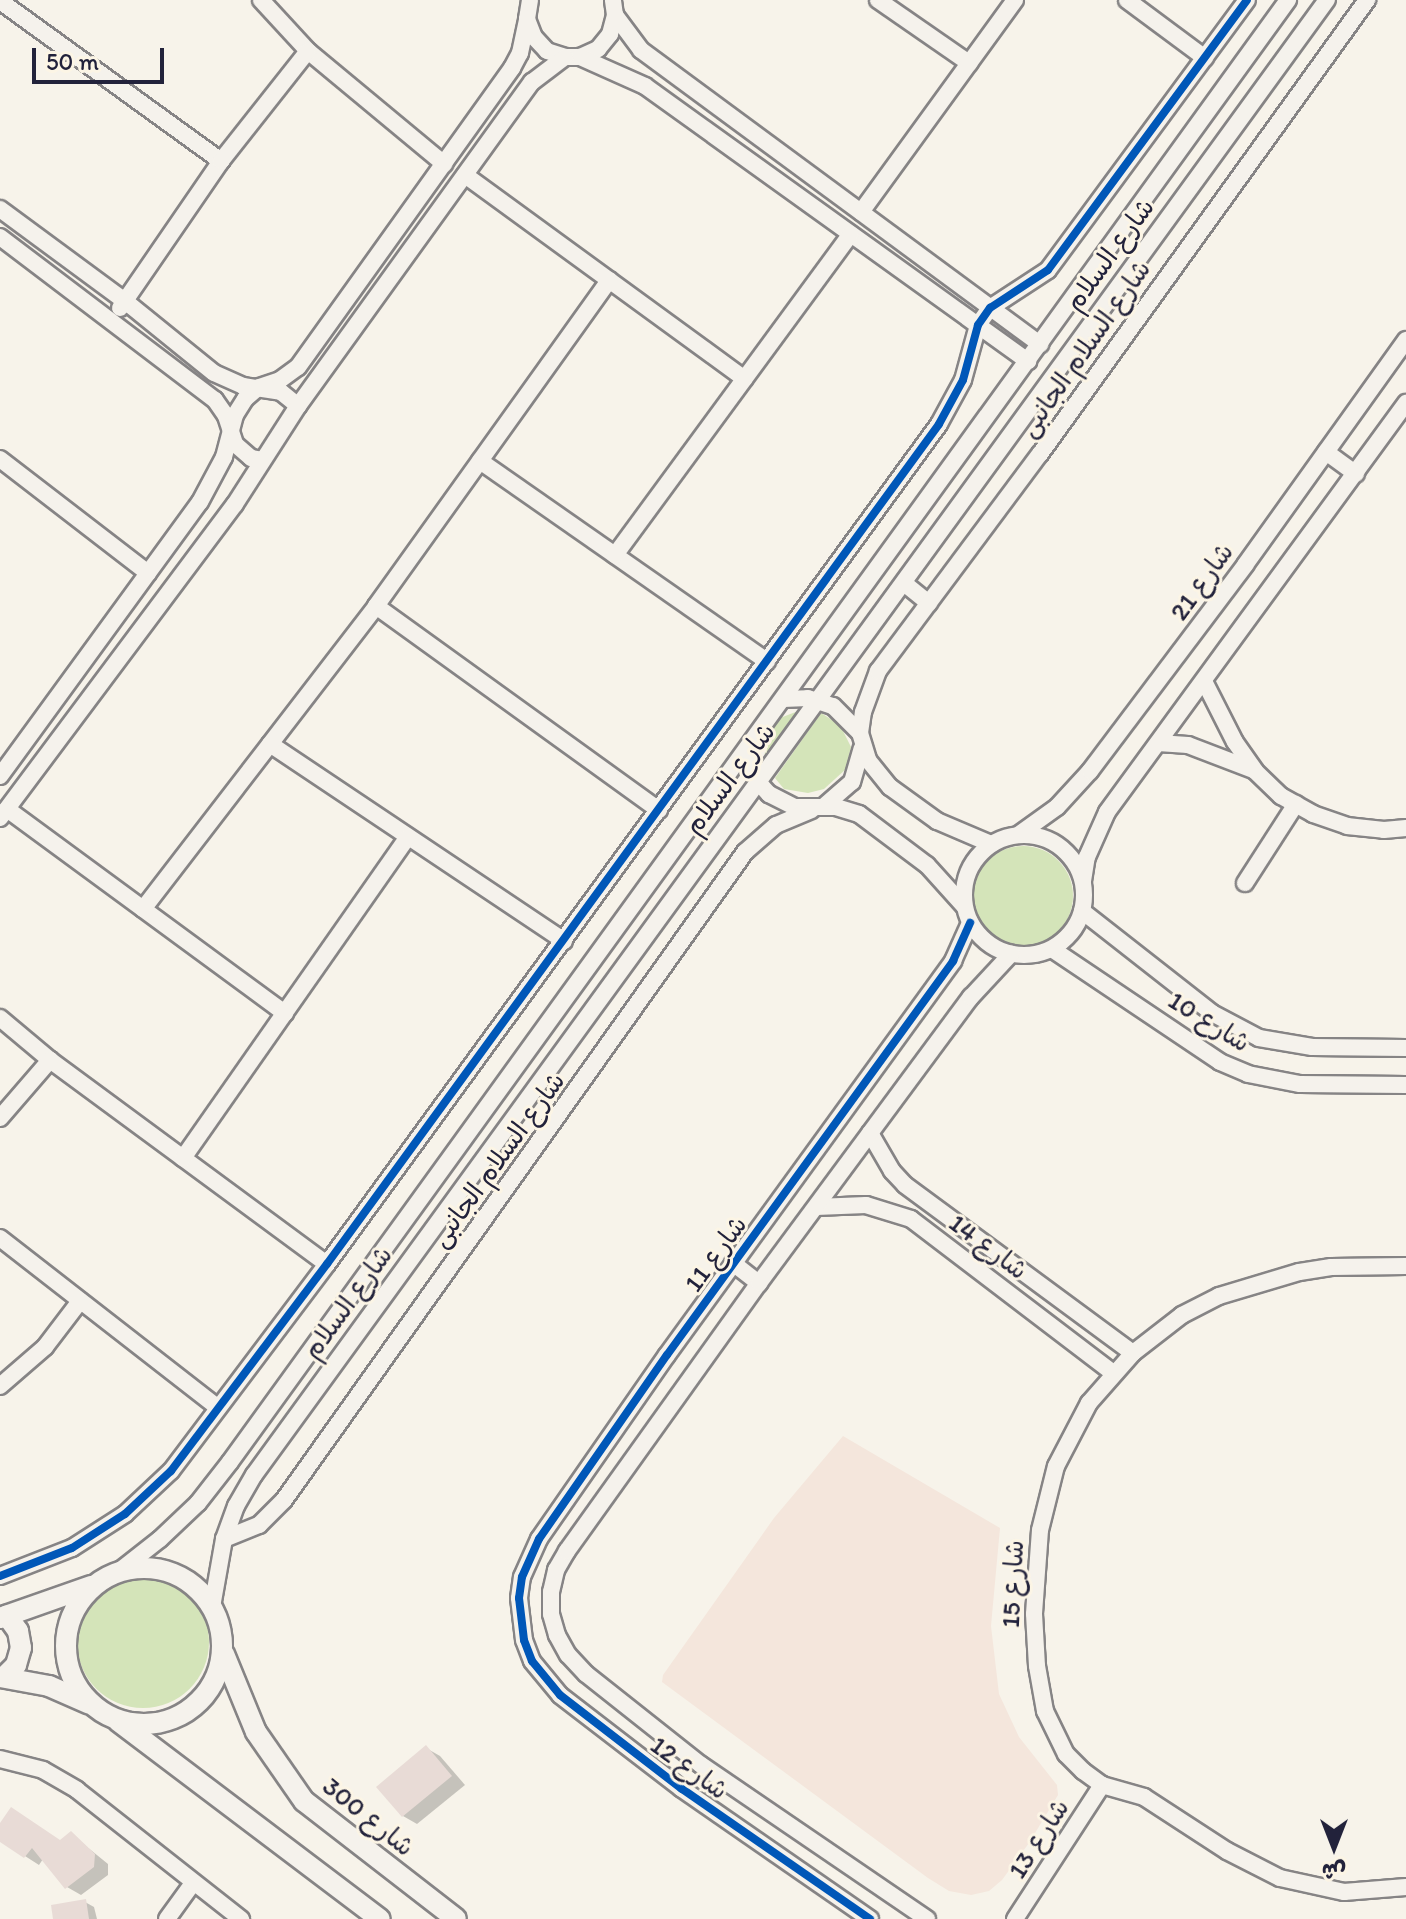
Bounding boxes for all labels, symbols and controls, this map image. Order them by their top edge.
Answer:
scale bar [36,32,168,82]
text: 50 m [46,47,99,76]
street label: شارع السلام [1059,193,1161,317]
street label: شارع السلام الجانبى [1012,255,1158,443]
street label: شارع 21 [1164,537,1240,627]
street label: شارع السلام [678,717,782,841]
street label: شارع 10 [1162,985,1256,1059]
street label: شارع السلام الجانبى [424,1066,572,1254]
street label: شارع 14 [943,1208,1033,1286]
street label: شارع 11 [678,1210,754,1298]
street label: شارع السلام [297,1241,399,1365]
street label: شارع 15 [995,1539,1031,1629]
street label: شارع 12 [644,1730,734,1806]
street label: شارع 300 [316,1771,420,1863]
street label: شارع 13 [1002,1793,1076,1885]
north arrow [1294,1807,1374,1887]
text: ش [1322,1858,1346,1885]

